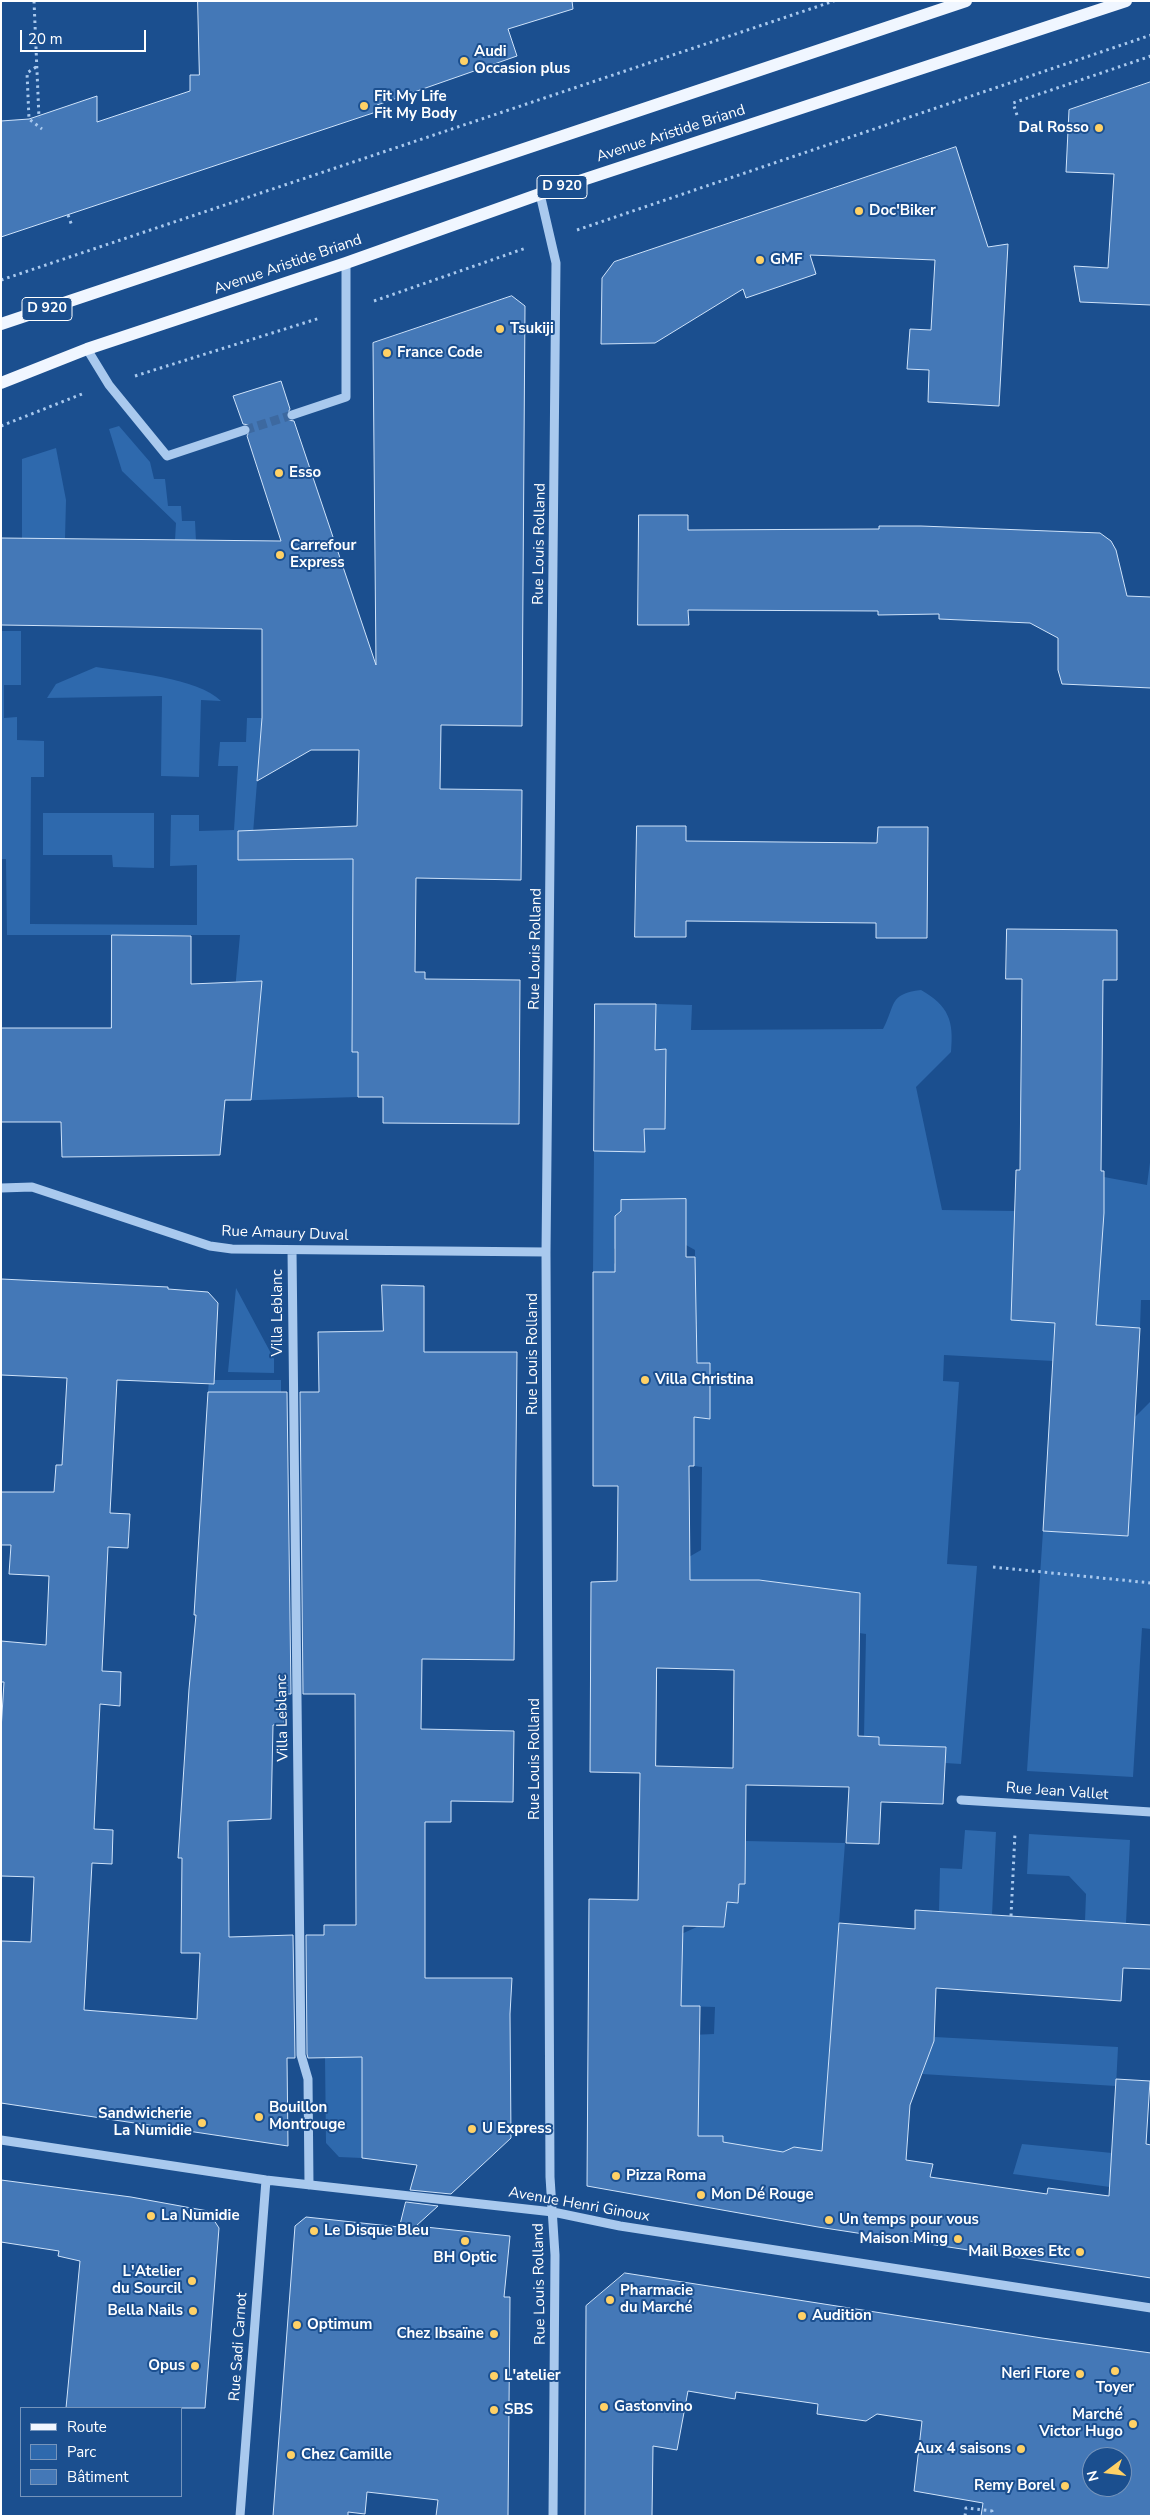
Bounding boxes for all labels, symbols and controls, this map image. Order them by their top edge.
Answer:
scale bar [22,20,149,52]
text: 20 m [28,29,63,49]
place label: Audi Occasion plus [474,43,570,78]
marker: Audi Occasion plus [458,55,470,67]
place label: Fit My Life Fit My Body [374,88,457,123]
marker: Fit My Life Fit My Body [358,100,370,112]
street label: Avenue Aristide Briand [594,101,748,167]
place label: Dal Rosso [1019,119,1089,137]
marker: Dal Rosso [1093,122,1105,134]
road number: D 920 [537,176,587,198]
place label: Doc'Biker [869,202,936,220]
marker: Doc'Biker [853,205,865,217]
street label: Avenue Aristide Briand [212,231,364,299]
place label: GMF [770,251,802,269]
marker: GMF [754,254,766,266]
road number: D 920 [22,298,72,320]
place label: Tsukiji [510,320,554,338]
marker: Tsukiji [494,323,506,335]
place label: France Code [397,344,483,362]
marker: France Code [381,347,393,359]
place label: Esso [289,464,321,482]
marker: Esso [273,467,285,479]
street label: Rue Louis Rolland [530,483,550,605]
place label: Carrefour Express [290,537,356,572]
marker: Carrefour Express [274,549,286,561]
street label: Rue Louis Rolland [526,888,546,1010]
street label: Rue Amaury Duval [221,1223,349,1245]
street label: Villa Leblanc [269,1269,287,1357]
street label: Rue Louis Rolland [524,1293,542,1415]
place label: Villa Christina [655,1371,754,1389]
marker: Villa Christina [639,1374,651,1386]
street label: Villa Leblanc [273,1674,293,1762]
street label: Rue Louis Rolland [526,1698,544,1820]
street label: Rue Jean Vallet [1005,1779,1109,1805]
place label: Bouillon Montrouge [269,2099,345,2134]
place label: Sandwicherie La Numidie [98,2105,192,2140]
marker: Bouillon Montrouge [253,2111,265,2123]
marker: Sandwicherie La Numidie [196,2117,208,2129]
place label: U Express [482,2120,552,2138]
marker: U Express [466,2123,478,2135]
place label: Pizza Roma [626,2167,706,2185]
marker: Pizza Roma [610,2170,622,2182]
street label: Avenue Henri Ginoux [507,2184,651,2226]
place label: Mon Dé Rouge [711,2186,814,2204]
marker: Mon Dé Rouge [695,2189,707,2201]
place label: La Numidie [161,2207,240,2225]
marker: La Numidie [145,2210,157,2222]
place label: Un temps pour vous [839,2211,979,2229]
marker: Un temps pour vous [823,2214,835,2226]
place label: Le Disque Bleu [324,2222,429,2240]
street label: Rue Louis Rolland [530,2223,550,2345]
marker: Le Disque Bleu [308,2225,320,2237]
place label: Maison Ming [859,2230,948,2248]
marker: Maison Ming [952,2233,964,2245]
marker: BH Optic [459,2235,471,2247]
place label: Mail Boxes Etc [968,2243,1070,2261]
marker: Mail Boxes Etc [1074,2246,1086,2258]
place label: BH Optic [433,2249,497,2267]
place label: L'Atelier du Sourcil [112,2263,182,2298]
marker: L'Atelier du Sourcil [186,2275,198,2287]
place label: Pharmacie du Marché [620,2282,693,2317]
street label: Rue Sadi Carnot [226,2292,252,2402]
marker: Pharmacie du Marché [604,2294,616,2306]
place label: Bella Nails [107,2302,183,2320]
marker: Bella Nails [187,2305,199,2317]
place label: Audition [812,2307,872,2325]
marker: Audition [796,2310,808,2322]
place label: Optimum [307,2316,372,2334]
marker: Optimum [291,2319,303,2331]
place label: Chez Ibsaïne [396,2325,484,2343]
marker: Chez Ibsaïne [488,2328,500,2340]
place label: Opus [148,2357,185,2375]
marker: Opus [189,2360,201,2372]
place label: Neri Flore [1001,2365,1070,2383]
marker: Toyer [1109,2365,1121,2377]
place label: L'atelier [504,2367,561,2385]
marker: Neri Flore [1074,2368,1086,2380]
marker: L'atelier [488,2370,500,2382]
place label: Toyer [1096,2379,1134,2397]
place label: Gastonvino [614,2398,693,2416]
place label: SBS [504,2401,533,2419]
marker: Gastonvino [598,2401,610,2413]
marker: SBS [488,2404,500,2416]
place label: Marché Victor Hugo [1039,2406,1123,2441]
legend [20,2407,182,2497]
text: Route [67,2417,107,2437]
marker: Marché Victor Hugo [1127,2418,1139,2430]
place label: Aux 4 saisons [914,2440,1011,2458]
text: Parc [67,2442,96,2462]
marker: Aux 4 saisons [1015,2443,1027,2455]
place label: Chez Camille [301,2446,392,2464]
north arrow [1082,2447,1132,2497]
marker: Chez Camille [285,2449,297,2461]
text: Bâtiment [67,2467,128,2487]
text: N [1082,2468,1104,2483]
place label: Remy Borel [974,2477,1055,2495]
marker: Remy Borel [1059,2480,1071,2492]

